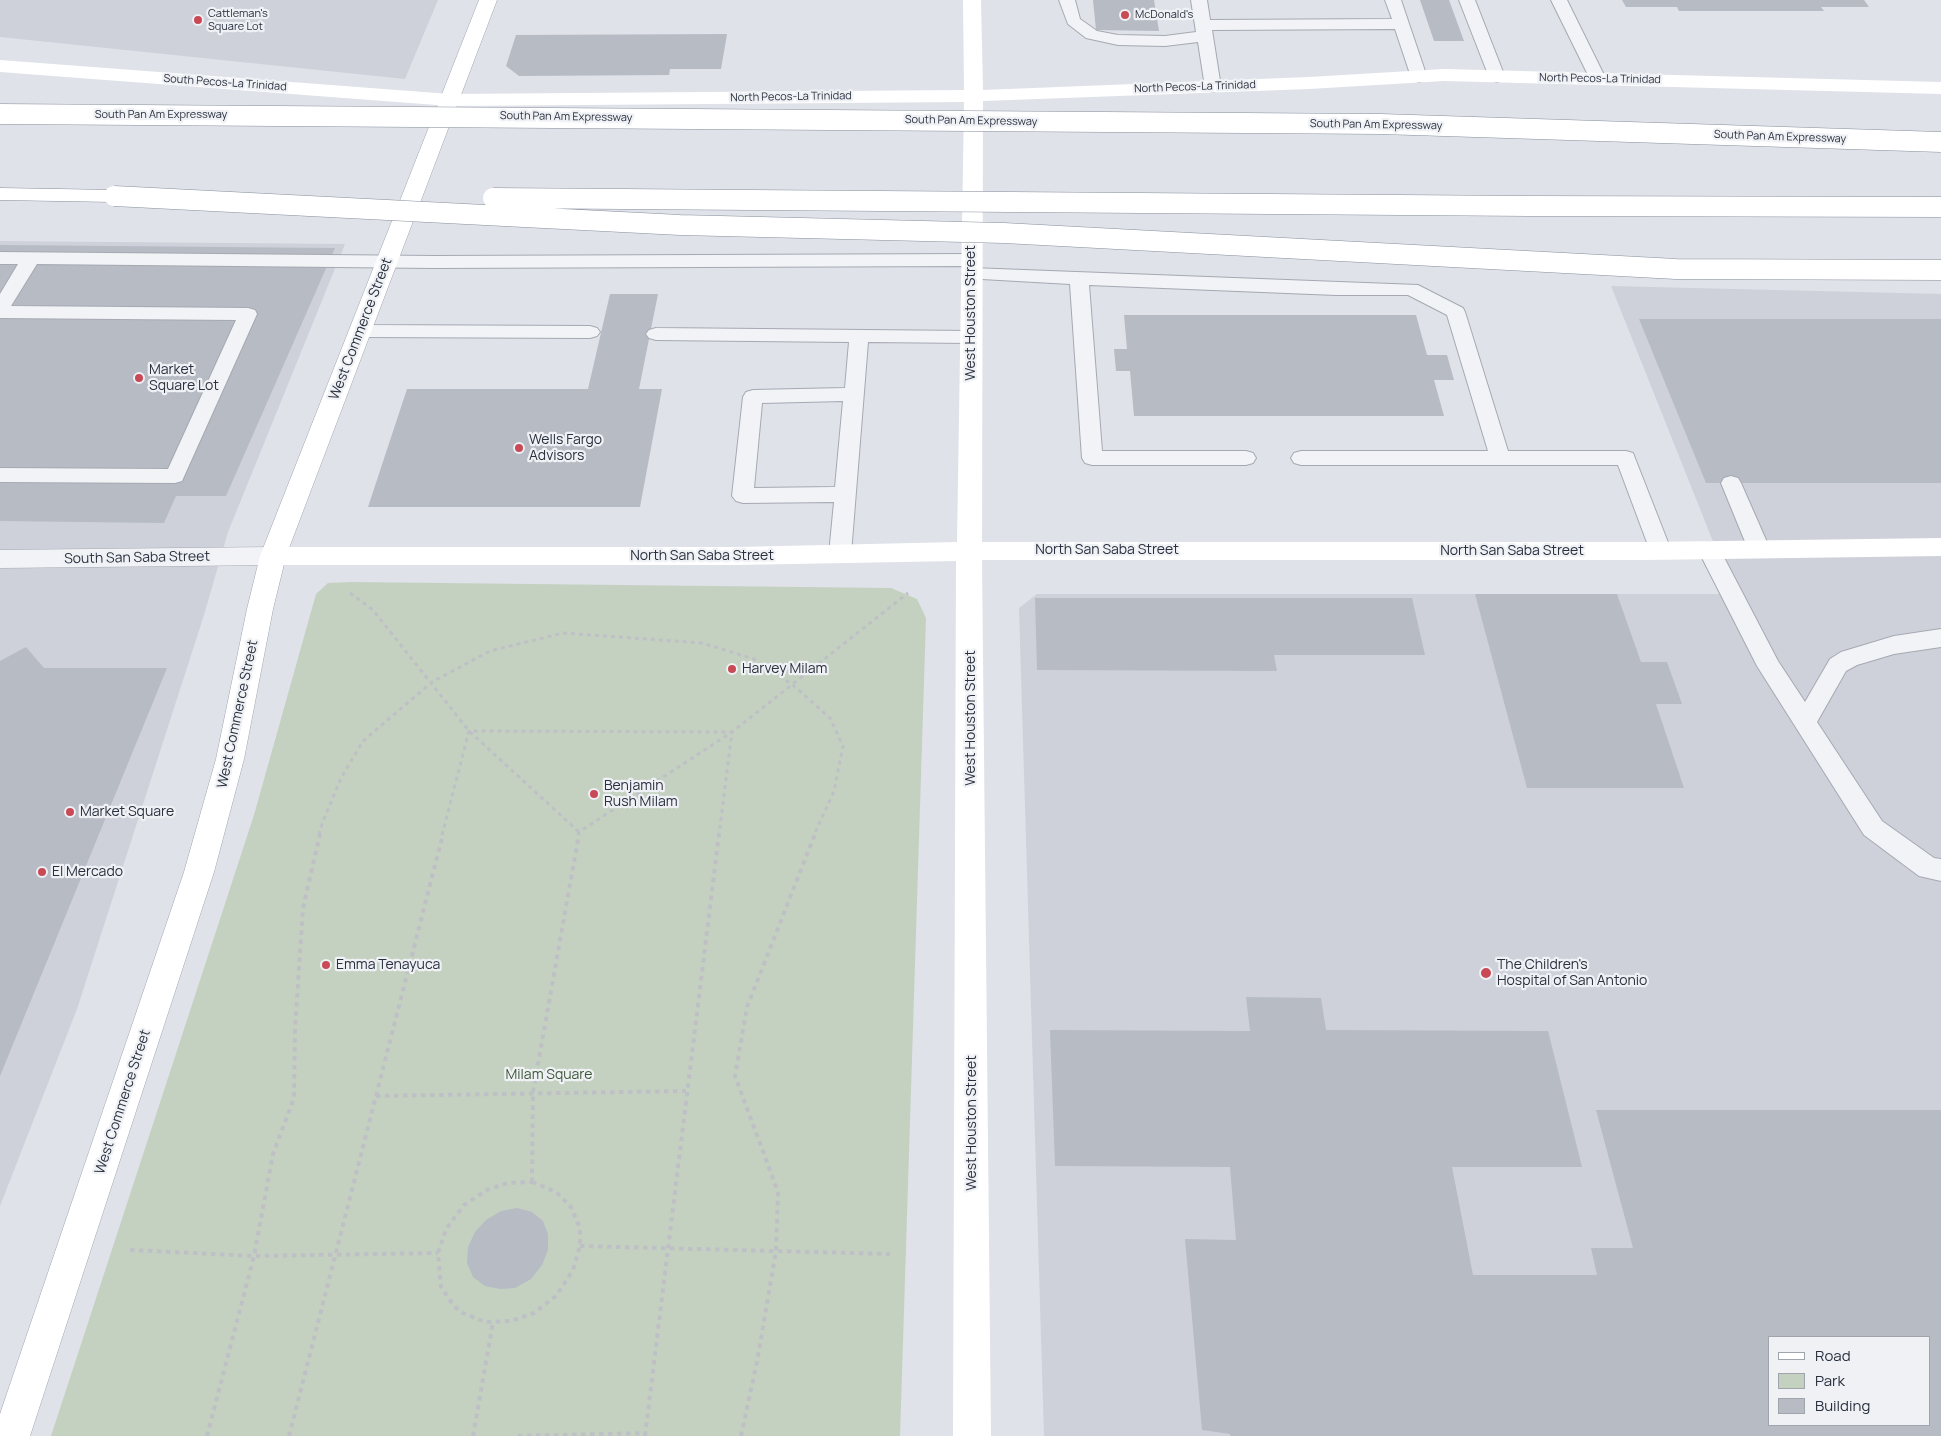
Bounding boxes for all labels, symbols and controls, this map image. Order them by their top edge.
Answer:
place label: Cattleman's Square Lot [208,7,268,33]
place label: McDonald's [1135,8,1193,22]
marker: McDonald's [1119,9,1131,21]
marker: Cattleman's Square Lot [192,14,204,26]
street label: North Pecos-La Trinidad [1539,71,1661,87]
street label: South Pecos-La Trinidad [163,72,287,94]
street label: North Pecos-La Trinidad [1134,78,1256,96]
street label: North Pecos-La Trinidad [730,89,852,105]
street label: South Pan Am Expressway [95,108,227,122]
street label: South Pan Am Expressway [500,109,632,125]
street label: South Pan Am Expressway [905,113,1037,129]
street label: South Pan Am Expressway [1310,117,1442,133]
street label: South Pan Am Expressway [1714,128,1846,146]
street label: West Houston Street [963,245,979,381]
street label: West Commerce Street [326,256,396,402]
place label: Market Square Lot [149,362,219,394]
marker: Market Square Lot [133,372,145,384]
place label: Wells Fargo Advisors [529,432,602,464]
marker: Wells Fargo Advisors [513,442,525,454]
street label: North San Saba Street [1035,542,1179,558]
street label: North San Saba Street [1440,543,1584,559]
street label: South San Saba Street [64,548,210,568]
street label: North San Saba Street [630,548,774,564]
street label: West Commerce Street [214,638,262,790]
street label: West Houston Street [963,650,979,786]
place label: Harvey Milam [742,661,827,677]
marker: Harvey Milam [726,663,738,675]
place label: Benjamin Rush Milam [604,778,678,810]
marker: Benjamin Rush Milam [588,788,600,800]
place label: Market Square [80,804,174,820]
marker: Market Square [64,806,76,818]
place label: El Mercado [52,864,123,880]
marker: El Mercado [36,866,48,878]
place label: Emma Tenayuca [336,957,440,973]
place label: The Children's Hospital of San Antonio [1497,957,1647,990]
marker: Emma Tenayuca [320,959,332,971]
marker: The Children's Hospital of San Antonio [1479,966,1493,980]
street label: West Commerce Street [92,1028,154,1176]
street label: West Houston Street [964,1055,980,1191]
park label: Milam Square [506,1067,592,1083]
legend [1768,1336,1931,1426]
text: Road [1815,1345,1851,1366]
text: Park [1815,1370,1845,1391]
text: Building [1815,1395,1870,1416]

